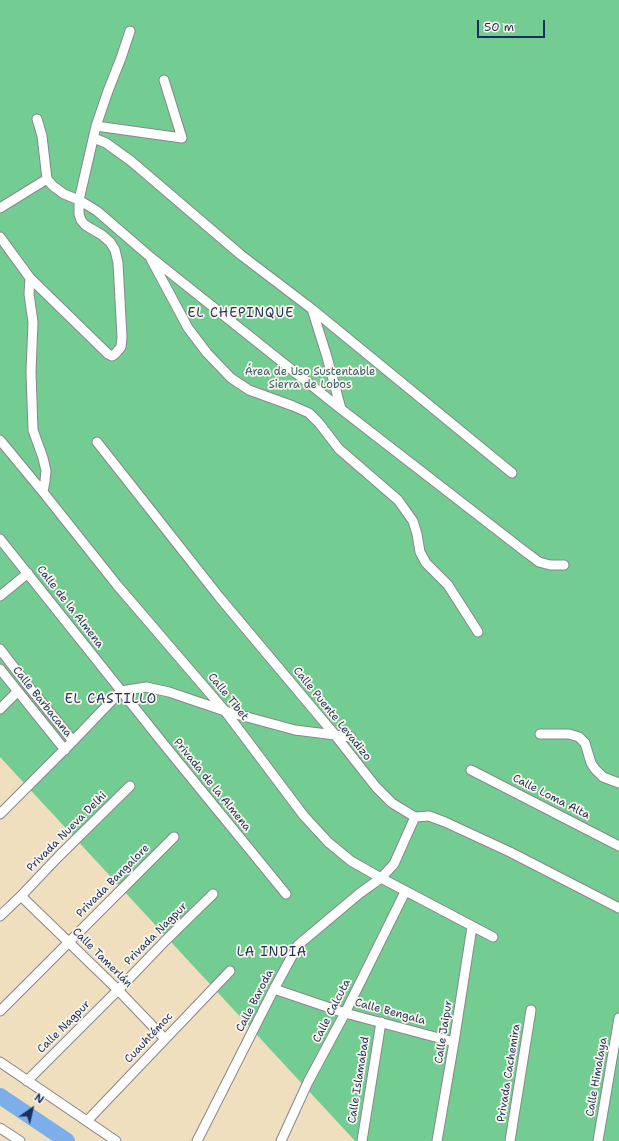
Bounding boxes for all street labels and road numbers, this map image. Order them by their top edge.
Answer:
street label: Calle de la Almena [34,563,106,651]
street label: Calle Barbacana [10,664,74,740]
street label: Calle Puente Levadizo [290,665,374,763]
street label: Calle Tibet [205,671,251,723]
street label: Privada de la Almena [171,736,253,834]
street label: Calle Loma Alta [510,772,592,822]
street label: Privada Nueva Delhi [24,789,110,875]
street label: Privada Bangalore [74,842,152,920]
street label: Privada Nagpur [122,900,190,968]
street label: Calle Tamerlán [69,925,135,991]
street label: Calle Baroda [234,968,276,1034]
street label: Calle Calcuta [310,977,354,1045]
street label: Calle Bengala [353,996,427,1028]
street label: Calle Nagpur [35,998,93,1056]
street label: Calle Jaipur [432,999,456,1065]
street label: Cuauhtémoc [122,1010,176,1066]
street label: Privada Cachemira [495,1023,523,1123]
street label: Calle Islamabad [346,1036,372,1124]
street label: Calle Himalaya [584,1036,610,1118]

